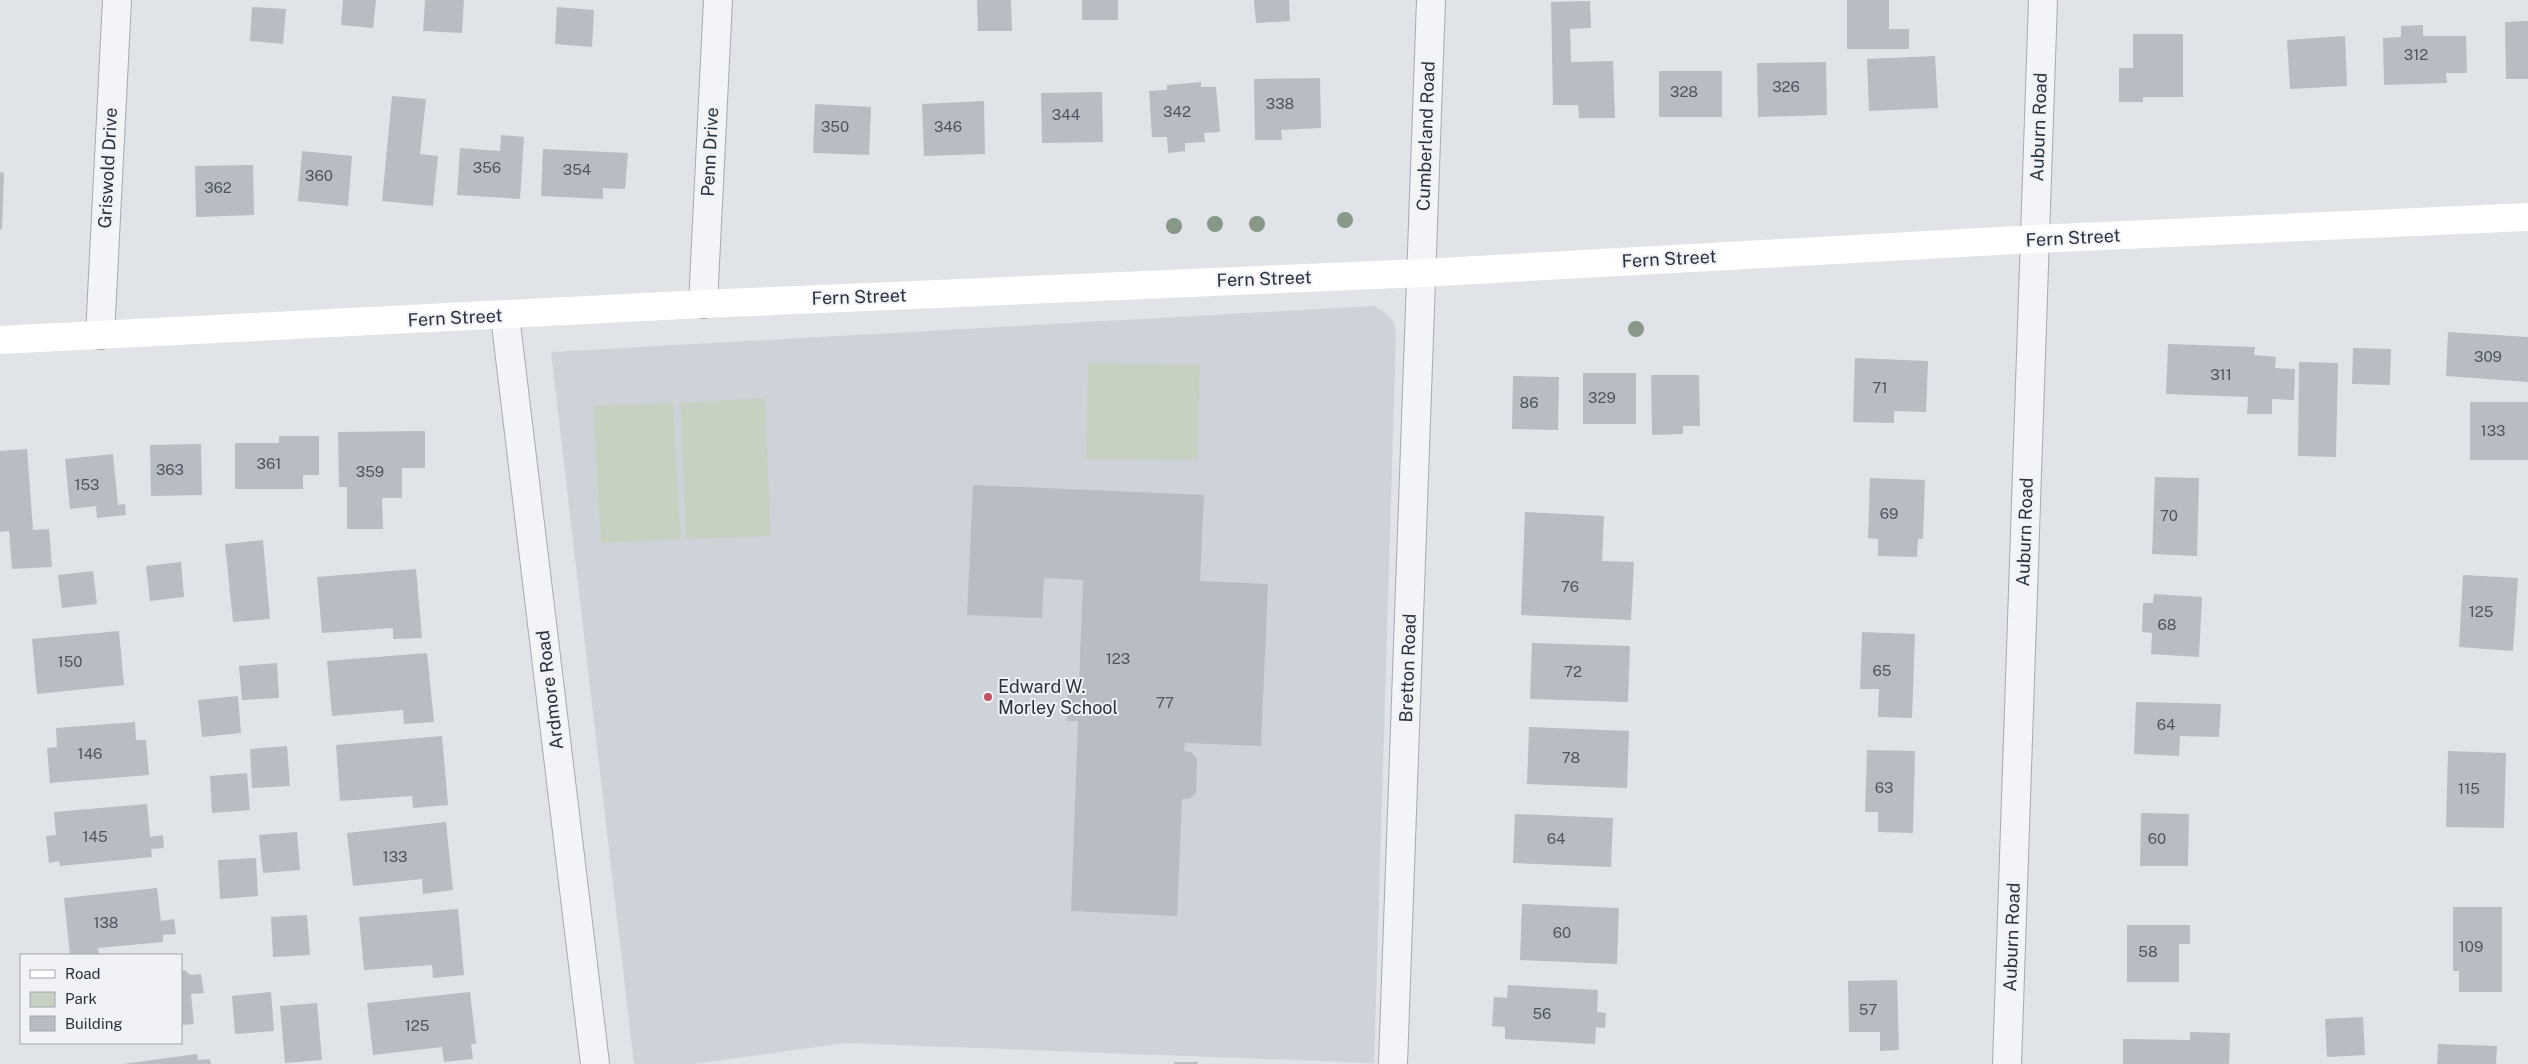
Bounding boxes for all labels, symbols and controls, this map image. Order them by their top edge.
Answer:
house number: 312 [2404,46,2428,63]
street label: Cumberland Road [1412,61,1439,211]
street label: Auburn Road [2026,72,2051,182]
house number: 326 [1772,78,1800,95]
house number: 328 [1670,83,1698,100]
house number: 338 [1266,95,1294,112]
house number: 342 [1163,103,1191,120]
house number: 344 [1052,106,1080,123]
street label: Griswold Drive [94,107,121,229]
street label: Penn Drive [697,107,722,197]
house number: 350 [821,118,849,135]
house number: 346 [934,118,962,135]
house number: 356 [473,159,501,176]
house number: 354 [563,161,591,178]
house number: 360 [305,167,333,184]
house number: 362 [204,179,232,196]
street label: Fern Street [2025,225,2121,250]
street label: Fern Street [1621,246,1717,271]
street label: Fern Street [1216,266,1312,291]
street label: Fern Street [811,284,907,309]
street label: Fern Street [407,305,503,330]
house number: 309 [2474,348,2502,365]
house number: 311 [2210,366,2232,383]
house number: 71 [1872,379,1888,396]
house number: 329 [1588,389,1616,406]
house number: 86 [1520,394,1538,411]
house number: 133 [2481,422,2505,439]
house number: 361 [257,455,281,472]
house number: 363 [156,461,184,478]
house number: 359 [356,463,384,480]
house number: 153 [74,476,100,493]
street label: Auburn Road [2012,477,2037,587]
house number: 69 [1880,505,1898,522]
house number: 70 [2160,507,2178,524]
house number: 76 [1561,578,1579,595]
house number: 125 [2469,603,2493,620]
street label: Bretton Road [1395,613,1420,723]
house number: 68 [2158,616,2176,633]
street label: Ardmore Road [532,629,567,751]
house number: 123 [1106,650,1130,667]
house number: 150 [58,653,82,670]
house number: 65 [1873,662,1891,679]
house number: 72 [1564,663,1582,680]
place label: Edward W. Morley School [998,676,1118,718]
marker: Edward W. Morley School [982,691,994,703]
house number: 77 [1156,694,1174,711]
house number: 64 [2157,716,2175,733]
house number: 146 [78,745,102,762]
house number: 78 [1562,749,1580,766]
house number: 63 [1875,779,1893,796]
house number: 115 [2458,780,2480,797]
house number: 145 [82,828,108,845]
house number: 64 [1547,830,1565,847]
house number: 60 [2148,830,2166,847]
house number: 133 [383,848,407,865]
street label: Auburn Road [1999,882,2024,992]
house number: 138 [93,914,119,931]
house number: 60 [1553,924,1571,941]
house number: 109 [2459,938,2483,955]
house number: 58 [2138,943,2158,960]
legend [20,954,182,1044]
text: Road [65,965,101,982]
text: Park [65,990,97,1007]
house number: 57 [1859,1001,1877,1018]
house number: 56 [1533,1005,1551,1022]
text: Building [65,1015,123,1032]
house number: 125 [405,1017,429,1034]

